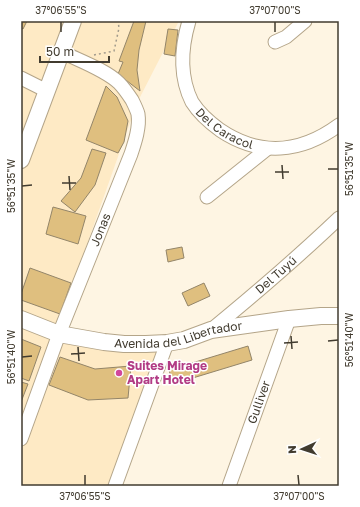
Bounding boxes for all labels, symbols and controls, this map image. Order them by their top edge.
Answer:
text: 37°06'55"S [35,4,87,16]
text: 37°07'00"S [249,4,301,16]
scale bar [40,38,109,64]
text: 50 m [46,44,74,59]
street label: Del Caracol [193,105,255,152]
text: 56°51'35"W [343,142,355,196]
text: 56°51'35"W [5,159,17,213]
street label: Jonas [87,211,114,248]
street label: Del Tuyú [252,253,299,297]
text: 56°51'40"W [343,312,355,367]
street label: Avenida del Libertador [114,318,243,351]
text: 56°51'40"W [5,329,17,384]
place label: Suites Mirage Apart Hotel [127,358,207,387]
marker: Suites Mirage Apart Hotel [114,368,124,378]
street label: Gulliver [244,378,273,426]
north arrow [282,429,322,469]
text: N [285,445,298,454]
text: 37°06'55"S [59,490,111,502]
text: 37°07'00"S [273,490,325,502]

